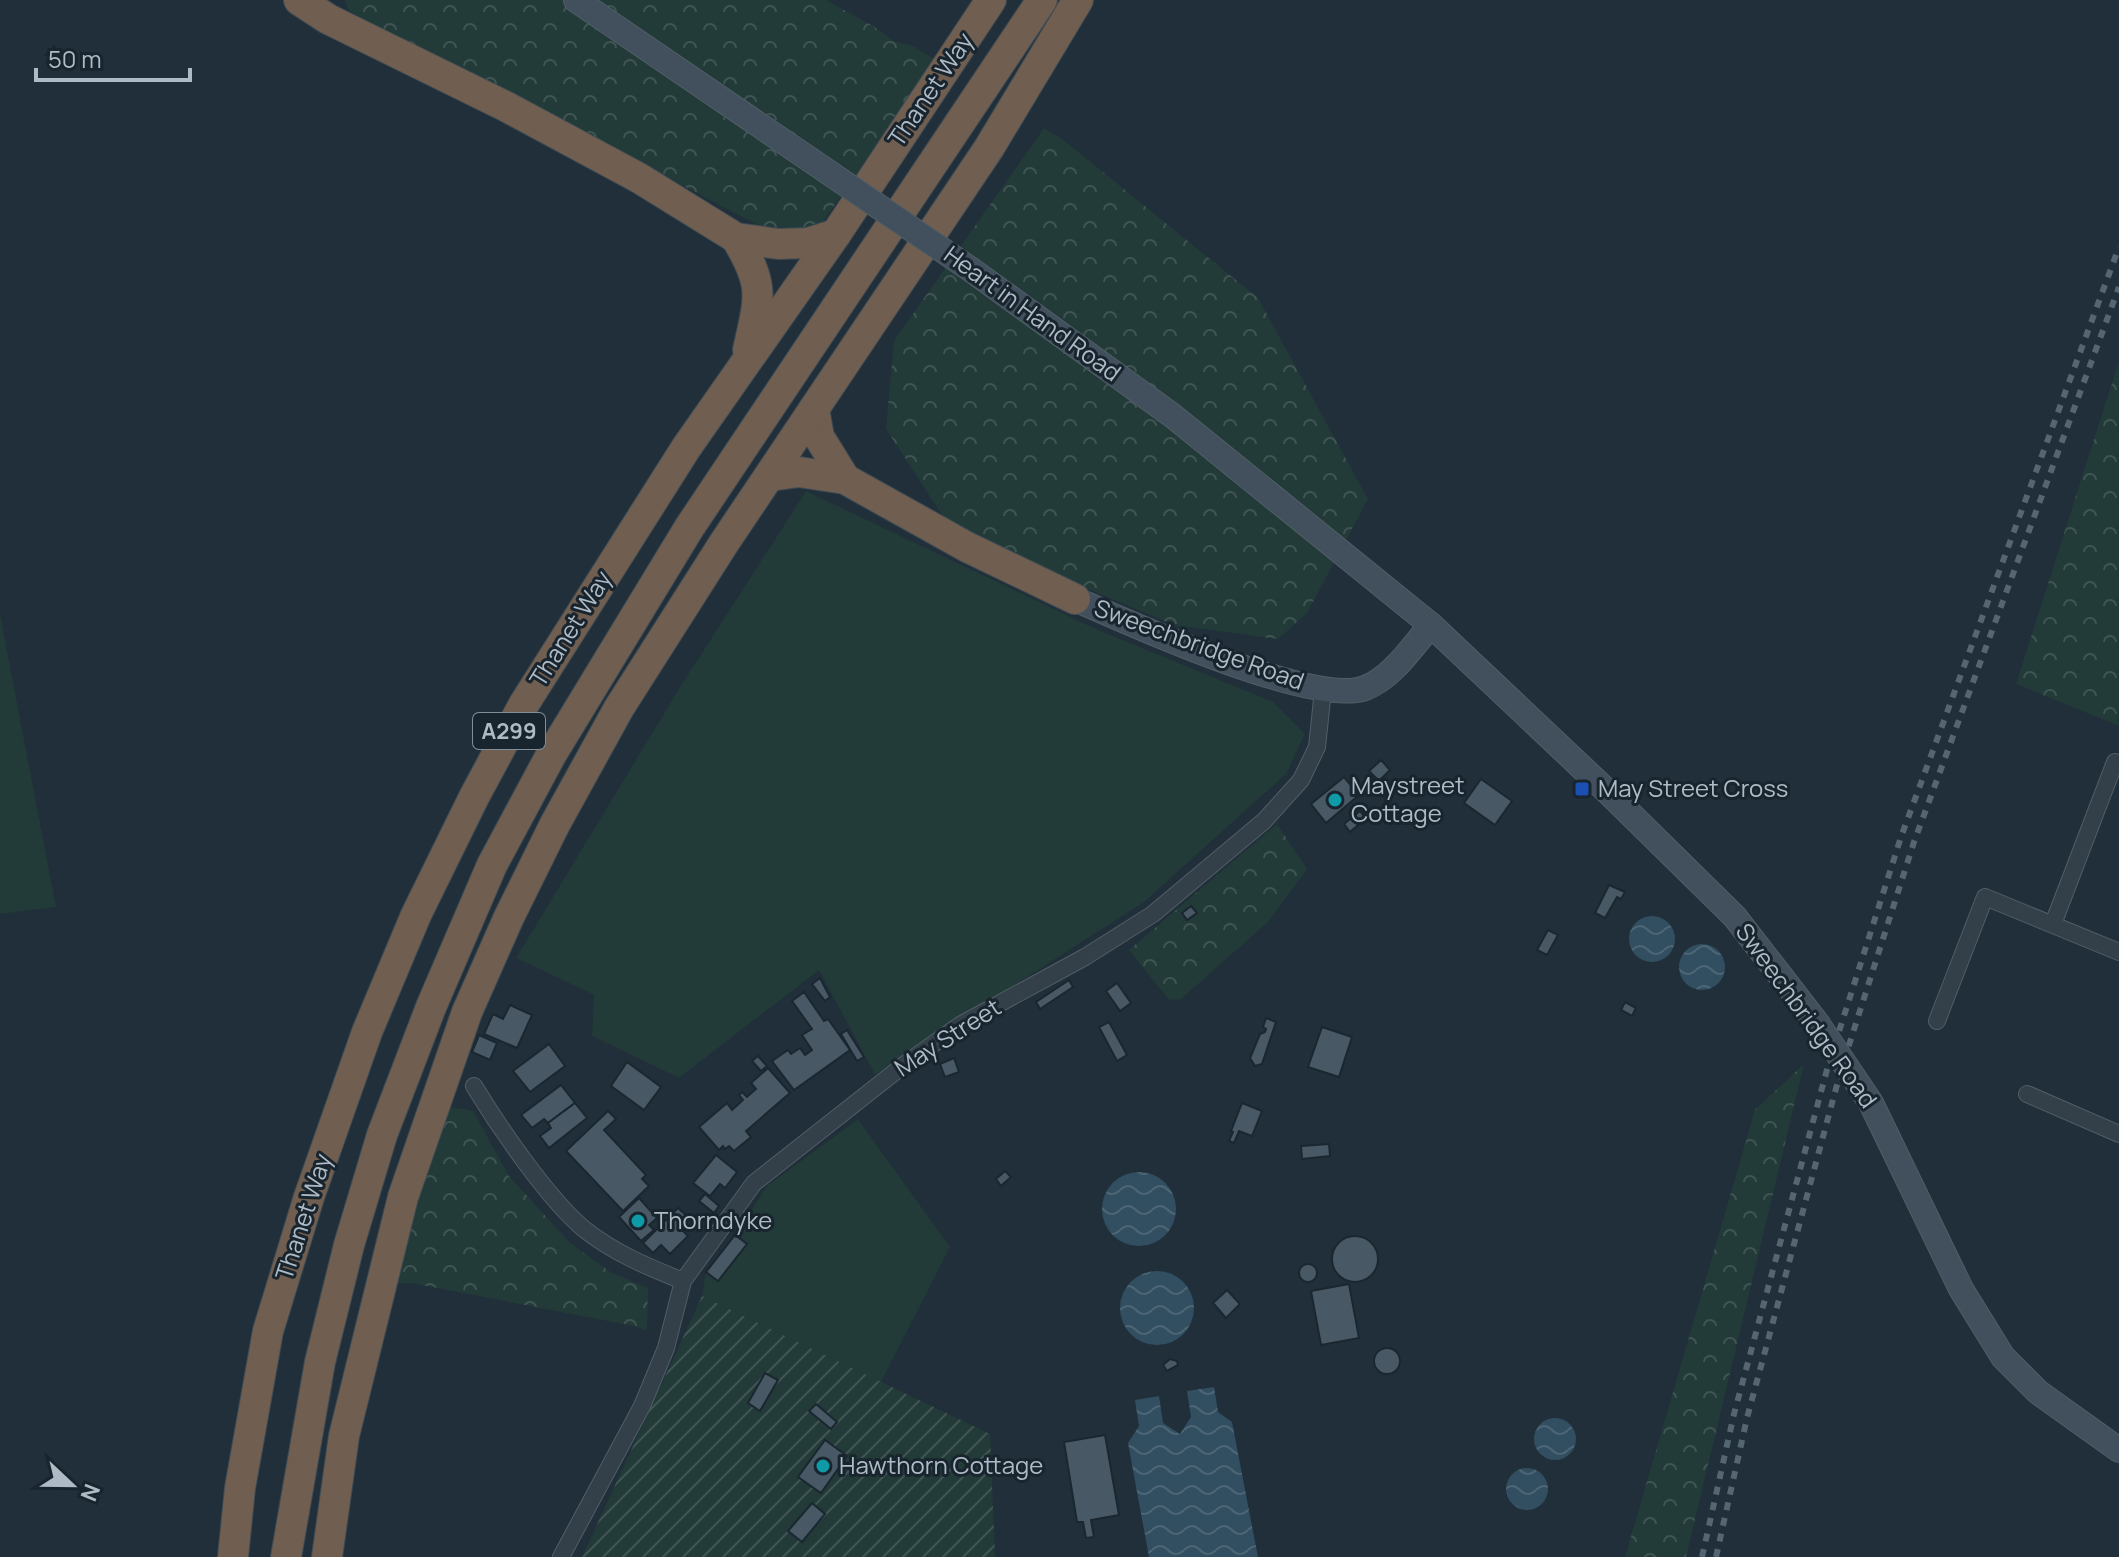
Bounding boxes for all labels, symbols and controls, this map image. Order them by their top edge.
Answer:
street label: Thanet Way [879,25,980,153]
scale bar [36,32,190,82]
text: 50 m [48,42,102,75]
street label: Heart in Hand Road [938,237,1128,388]
street label: Thanet Way [521,564,619,693]
street label: Sweechbridge Road [1090,590,1309,697]
road number: A299 [473,713,545,749]
place label: Maystreet Cottage [1351,768,1465,829]
place label: May Street Cross [1598,771,1788,804]
marker: May Street Cross [1573,780,1591,798]
marker: Maystreet Cottage [1326,791,1344,809]
street label: Sweechbridge Road [1729,916,1885,1114]
street label: May Street [888,990,1007,1083]
street label: Thanet Way [267,1149,339,1284]
place label: Thorndyke [654,1203,772,1236]
marker: Thorndyke [629,1212,647,1230]
north arrow [32,1445,112,1525]
place label: Hawthorn Cottage [839,1448,1043,1481]
marker: Hawthorn Cottage [814,1457,832,1475]
text: N [74,1480,107,1505]

